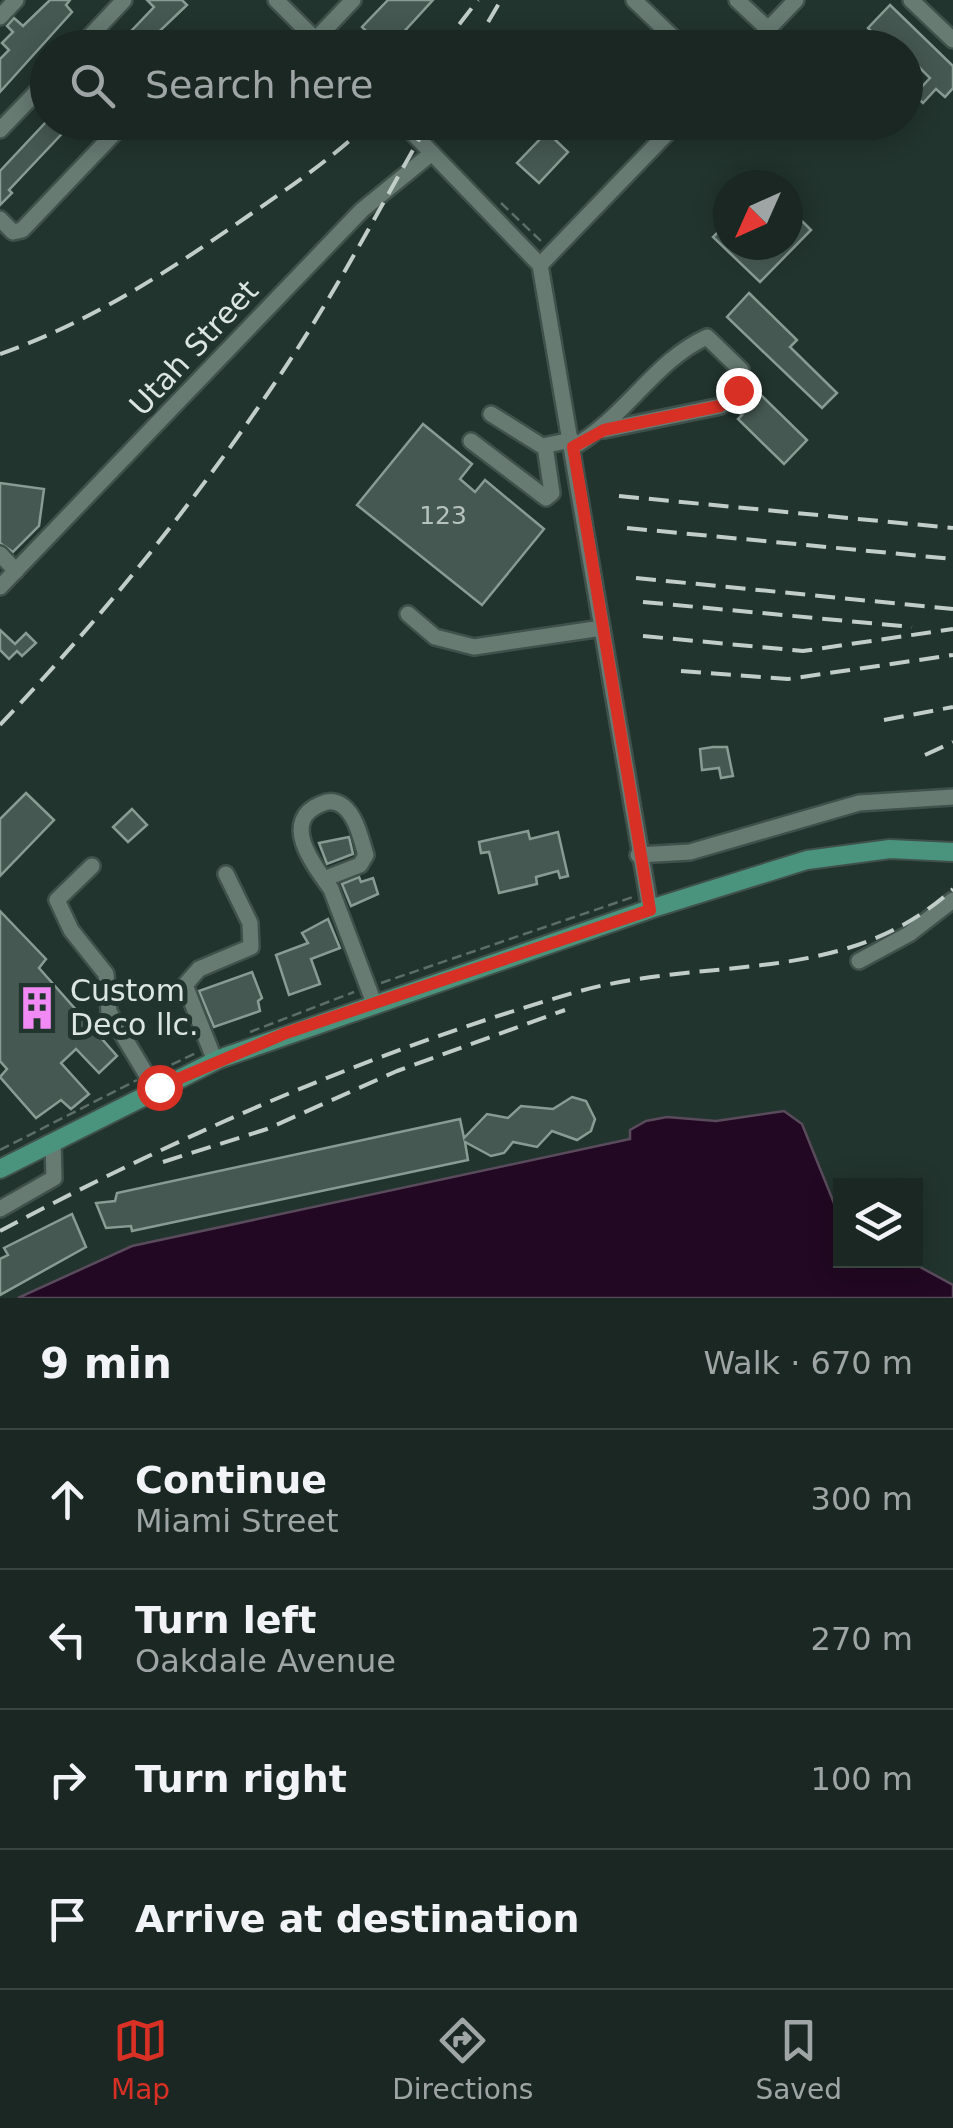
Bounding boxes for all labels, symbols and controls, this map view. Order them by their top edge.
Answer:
search box [30,30,923,140]
icon: search [65,58,120,113]
text: Search here [145,63,373,107]
north arrow [713,170,803,260]
street label: Utah Street [122,273,265,422]
route end [716,368,762,414]
house number: 123 [419,501,467,530]
place label: Custom Deco llc. [70,973,199,1042]
building icon: Custom Deco llc. [13,984,61,1032]
route start [137,1065,183,1111]
map controls [833,1178,923,1268]
button: layers [833,1178,923,1268]
text: 9 min [40,1339,172,1388]
text: Walk · 670 m [703,1344,913,1382]
text: Continue [135,1458,327,1502]
icon: ahead [40,1472,95,1527]
text: 300 m [811,1480,913,1518]
text: Miami Street [135,1502,339,1540]
text: Turn left [135,1598,316,1642]
icon: left [40,1612,95,1667]
text: 270 m [811,1620,913,1658]
text: Oakdale Avenue [135,1642,396,1680]
icon: right [40,1752,95,1807]
text: Turn right [135,1757,347,1801]
text: 100 m [811,1760,913,1798]
icon: arrive [40,1892,95,1947]
text: Arrive at destination [135,1897,580,1941]
tab: Map [111,2013,170,2106]
tab: Directions [392,2013,533,2106]
tab: Saved [755,2013,842,2106]

